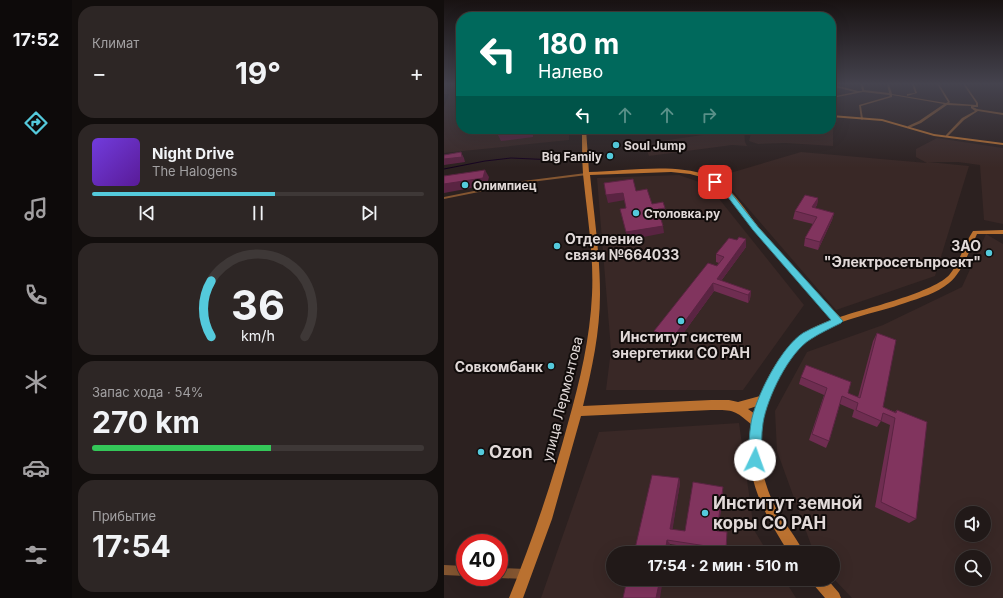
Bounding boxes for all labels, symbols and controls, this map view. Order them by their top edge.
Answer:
text: 180 m [538,27,619,61]
icon: left [472,28,524,80]
text: 17:52 [13,29,59,50]
text: Климат [92,35,139,51]
text: 19° [235,55,281,91]
text: − [92,60,107,86]
text: + [409,60,424,86]
text: Налево [538,61,603,82]
icon: left [572,104,594,126]
icon: ahead [614,104,636,126]
icon: ahead [656,104,678,126]
icon: right [698,104,720,126]
icon: directions [22,109,50,137]
place label: Soul Jump [624,138,686,153]
marker: Soul Jump [611,140,621,150]
text: Night Drive [152,144,234,163]
place label: Big Family [542,149,603,164]
marker: Big Family [605,151,615,161]
text: The Halogens [152,163,237,179]
pin [698,165,732,199]
icon: arrive [704,171,726,193]
place label: Олимпиец [473,178,537,193]
marker: Олимпиец [460,180,470,190]
icon: music [22,195,50,223]
icon: previous [136,202,158,224]
icon: pause [247,202,269,224]
icon: next [358,202,380,224]
place label: Столовка.ру [644,206,721,221]
marker: Столовка.ру [631,208,641,218]
place label: Отделение связи №664033 [565,230,679,263]
place label: ЗАО "Электросетьпроект" [824,237,981,270]
marker: Отделение связи №664033 [552,241,562,251]
marker: ЗАО "Электросетьпроект" [984,248,994,258]
text: 36 [231,280,285,330]
icon: phone [22,281,50,309]
marker: Институт систем энергетики СО РАН [676,316,686,326]
text: km/h [241,327,275,344]
place label: Институт систем энергетики СО РАН [612,328,750,361]
street label: улица Лермонтова [538,334,586,464]
place label: Совкомбанк [455,358,544,375]
marker: Совкомбанк [546,361,556,371]
icon: climate [22,368,50,396]
text: Запас хода · 54% [92,384,204,400]
text: 270 km [92,404,200,440]
position arrow [734,439,776,481]
place label: Ozon [489,442,533,462]
marker: Ozon [476,447,486,457]
icon: car [22,454,50,482]
place label: Институт земной коры СО РАН [713,493,862,533]
map controls [955,506,991,586]
button: sound [955,506,991,542]
text: Прибытие [92,508,156,524]
marker: Институт земной коры СО РАН [700,508,710,518]
text: 17:54 [92,528,171,564]
speed limit sign: 40 [456,534,508,586]
icon: filters [22,541,50,569]
button: search [955,550,991,586]
text: 17:54 · 2 мин · 510 m [648,556,798,575]

